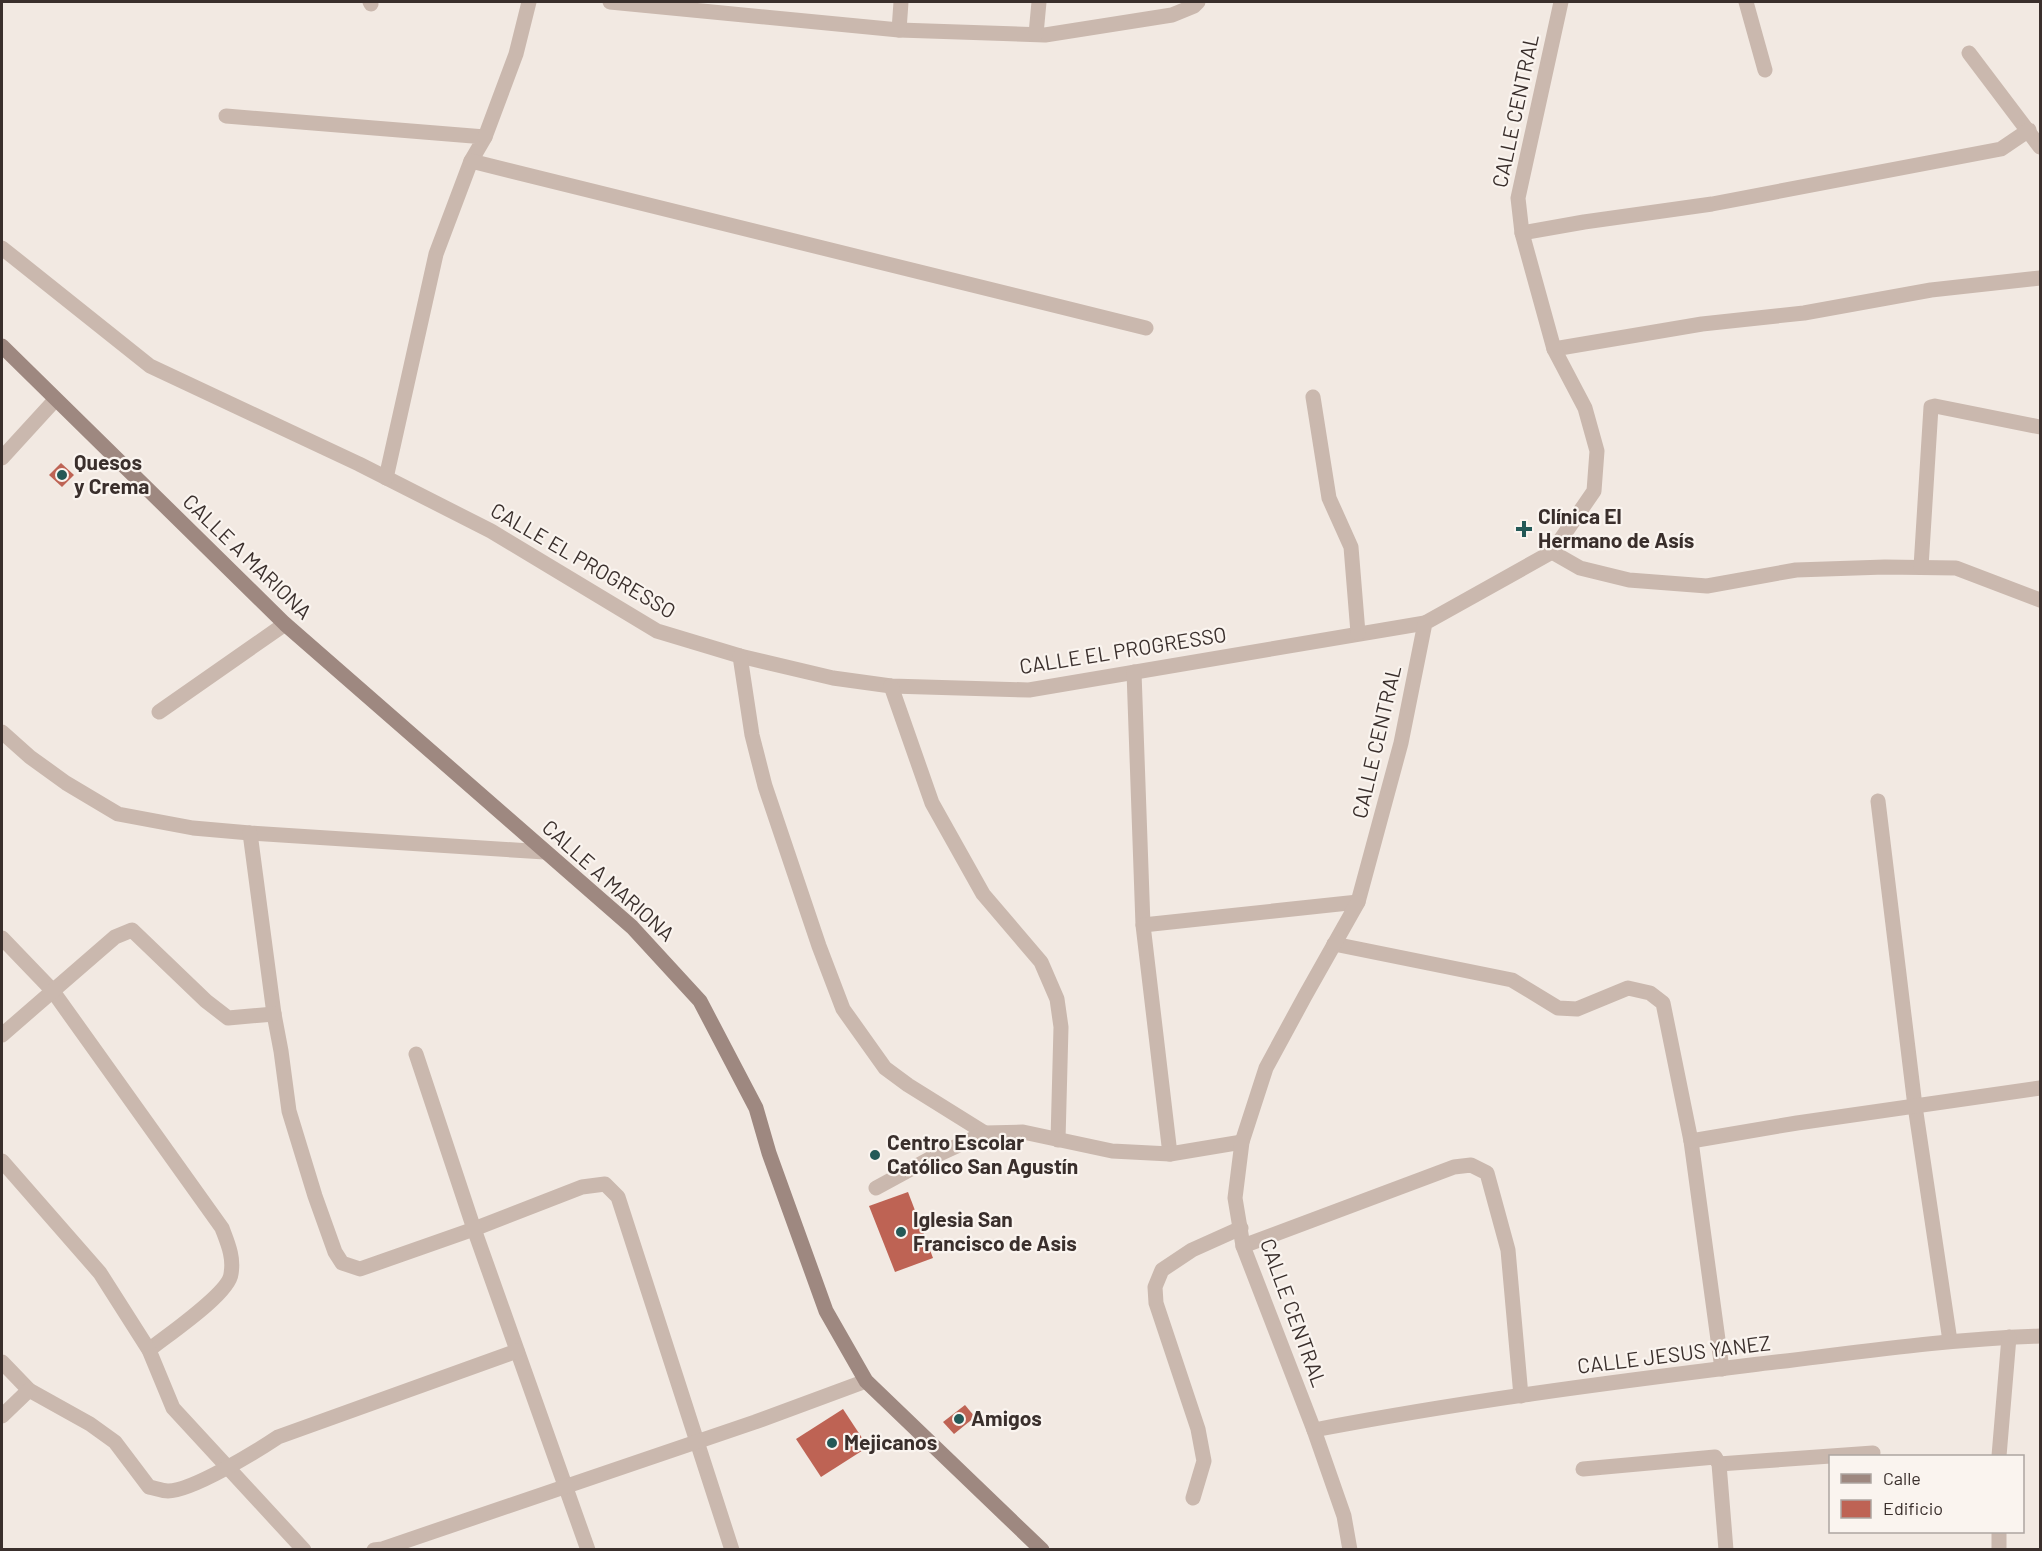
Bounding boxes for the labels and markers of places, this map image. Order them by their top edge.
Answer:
place label: Quesos y Crema [74,449,149,498]
marker: Quesos y Crema [55,468,69,482]
place label: Clínica El Hermano de Asís [1538,503,1694,552]
marker: Clínica El Hermano de Asís [1515,520,1533,538]
place label: Centro Escolar Católico San Agustín [887,1129,1078,1178]
marker: Centro Escolar Católico San Agustín [868,1148,882,1162]
place label: Iglesia San Francisco de Asis [913,1206,1077,1255]
marker: Iglesia San Francisco de Asis [894,1225,908,1239]
place label: Amigos [971,1405,1042,1430]
marker: Amigos [952,1412,966,1426]
place label: Mejicanos [844,1429,937,1454]
marker: Mejicanos [825,1436,839,1450]

